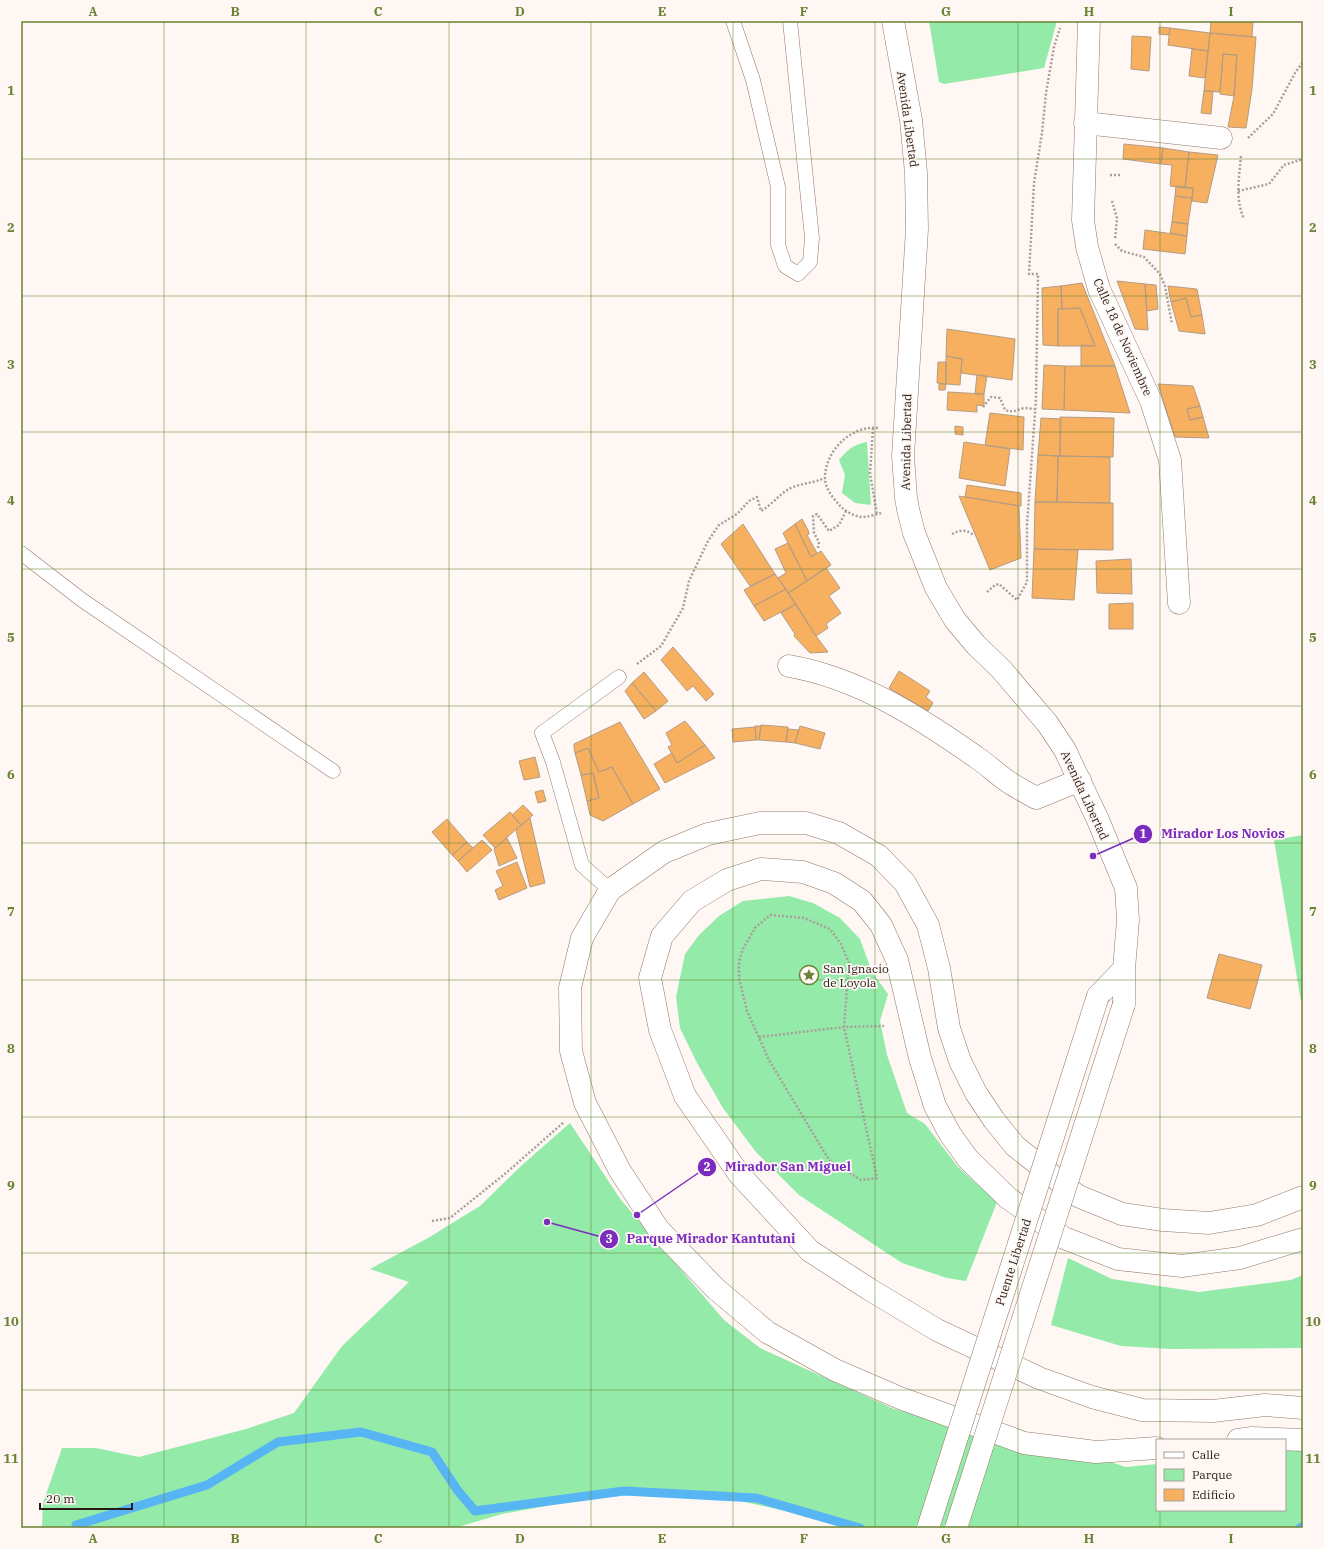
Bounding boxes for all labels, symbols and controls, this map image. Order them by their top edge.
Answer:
text: A [88,3,98,20]
text: B [230,3,240,20]
text: C [374,3,383,20]
text: D [515,3,525,20]
text: E [658,3,666,20]
text: F [800,3,808,20]
text: G [941,3,951,20]
text: H [1084,3,1095,20]
text: I [1229,3,1234,20]
street label: Avenida Libertad [894,70,922,168]
text: 1 [7,82,15,99]
text: 1 [1309,82,1317,99]
text: 2 [7,219,15,236]
text: 2 [1309,219,1317,236]
street label: Calle 18 de Noviembre [1090,276,1156,398]
text: 3 [7,356,15,373]
text: 3 [1309,356,1317,373]
street label: Avenida Libertad [898,393,914,491]
text: 4 [7,492,15,509]
text: 4 [1309,492,1317,509]
text: 5 [7,629,15,646]
text: 5 [1309,629,1317,646]
street label: Avenida Libertad [1058,748,1112,842]
text: 6 [7,766,15,783]
text: 6 [1309,766,1317,783]
callout: Mirador Los Novios [1133,821,1293,846]
text: Mirador Los Novios [1161,825,1285,842]
text: 1 [1139,826,1147,841]
text: 7 [7,903,15,920]
text: 7 [1309,903,1317,920]
place label: San Ignacio de Loyola [823,961,889,990]
place icon: San Ignacio de Loyola [798,964,820,986]
text: 8 [7,1040,15,1057]
text: 8 [1309,1040,1317,1057]
callout: Mirador San Miguel [697,1154,859,1179]
text: Mirador San Miguel [725,1158,851,1175]
text: 2 [703,1159,711,1174]
text: 9 [7,1177,15,1194]
text: 9 [1309,1177,1317,1194]
street label: Puente Libertad [992,1217,1034,1307]
callout: Parque Mirador Kantutani [599,1226,804,1251]
text: Parque Mirador Kantutani [627,1230,796,1247]
text: 3 [605,1231,613,1246]
text: 10 [3,1313,19,1330]
text: 10 [1305,1313,1321,1330]
legend [1156,1439,1286,1511]
text: Calle [1192,1447,1220,1462]
text: 11 [3,1450,19,1467]
text: 11 [1305,1450,1321,1467]
text: Parque [1192,1467,1232,1482]
scale bar [40,1485,132,1511]
text: Edificio [1192,1487,1235,1502]
text: 20 m [46,1491,75,1506]
text: A [88,1530,98,1547]
text: B [230,1530,240,1547]
text: C [374,1530,383,1547]
text: D [515,1530,525,1547]
text: E [658,1530,666,1547]
text: F [800,1530,808,1547]
text: G [941,1530,951,1547]
text: H [1084,1530,1095,1547]
text: I [1229,1530,1234,1547]

